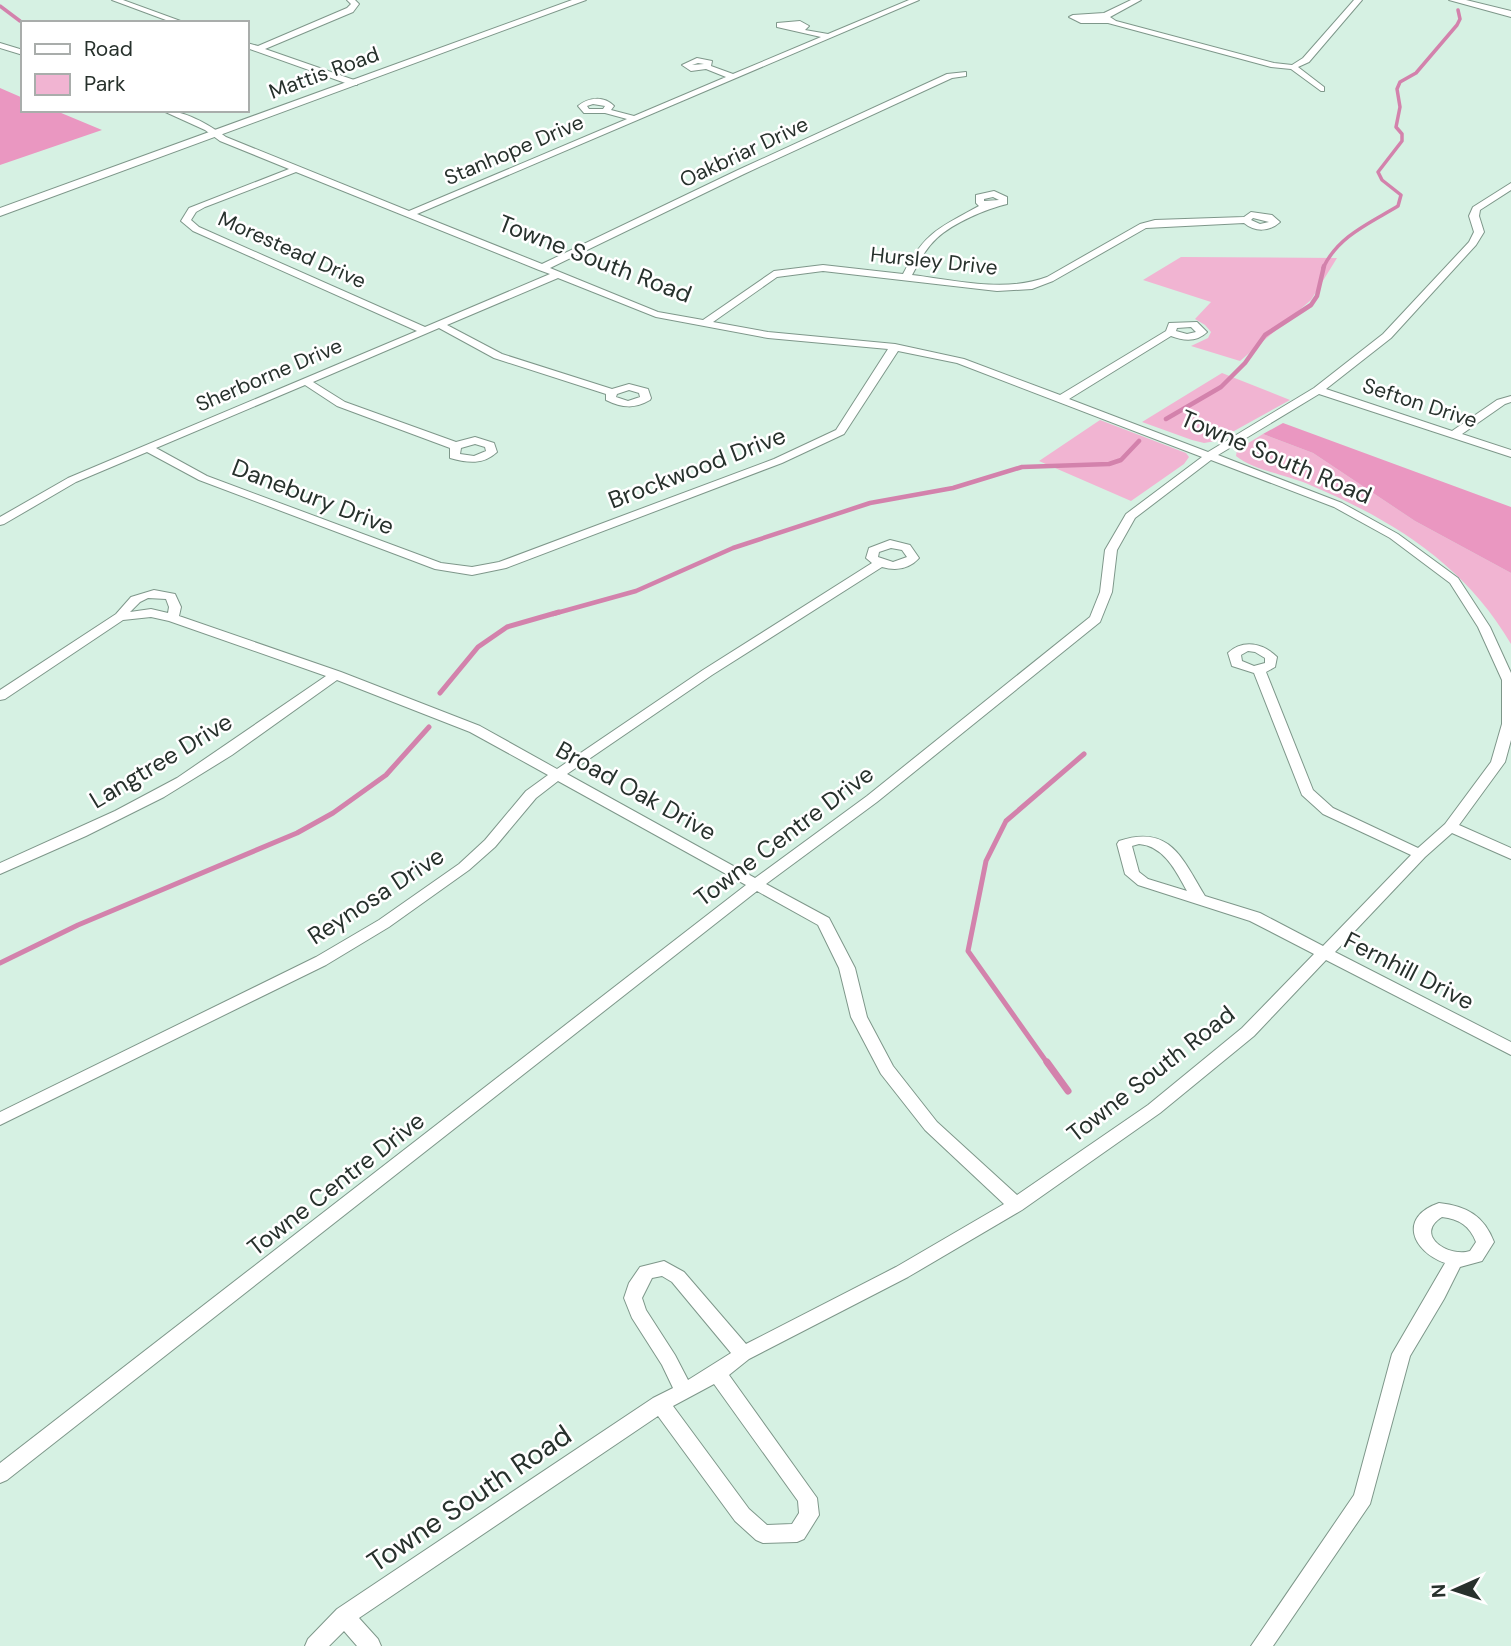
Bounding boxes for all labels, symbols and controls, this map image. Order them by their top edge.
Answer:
legend [21,21,248,112]
text: Road [84,35,133,63]
street label: Mattis Road [265,40,383,106]
text: Park [84,70,126,98]
street label: Stanhope Drive [440,108,588,192]
street label: Oakbriar Drive [675,110,813,194]
street label: Morestead Drive [214,205,371,295]
street label: Towne South Road [494,207,696,310]
street label: Hursley Drive [869,240,999,282]
street label: Sherborne Drive [191,331,347,418]
street label: Sefton Drive [1359,371,1481,435]
street label: Towne South Road [1176,402,1376,511]
street label: Brockwood Drive [604,419,790,516]
street label: Danebury Drive [228,451,399,542]
street label: Langtree Drive [84,706,238,815]
street label: Broad Oak Drive [551,734,722,847]
street label: Towne Centre Drive [688,758,879,913]
street label: Reynosa Drive [302,840,450,951]
street label: Fernhill Drive [1339,924,1480,1017]
street label: Towne South Road [1061,998,1241,1149]
street label: Towne Centre Drive [241,1105,431,1262]
street label: Towne South Road [360,1416,579,1580]
north arrow [1420,1555,1490,1625]
text: N [1426,1583,1451,1598]

